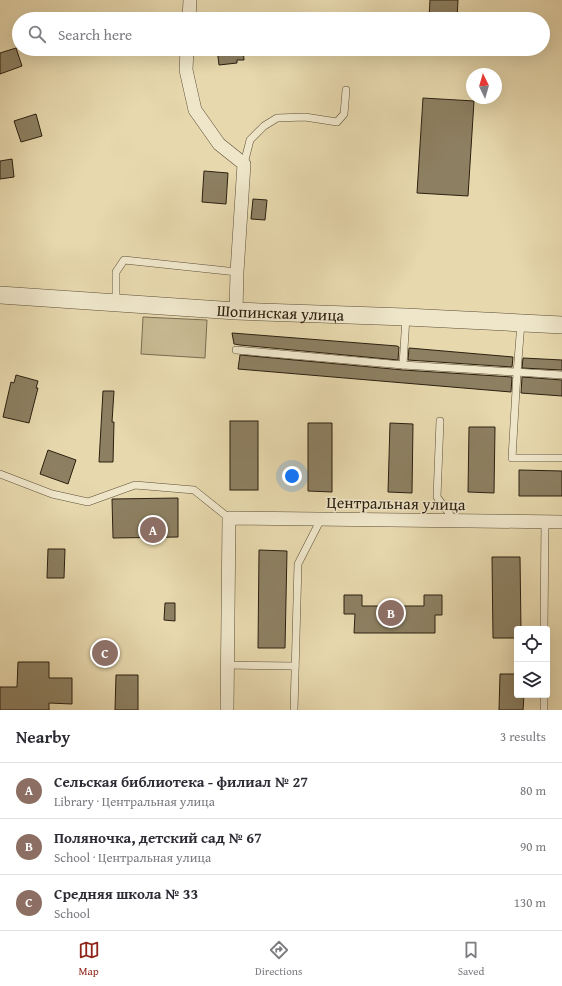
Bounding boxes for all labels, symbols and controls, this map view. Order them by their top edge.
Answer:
search box [12,12,550,56]
icon: search [26,23,48,45]
text: Search here [58,24,132,45]
north arrow [466,68,502,104]
street label: Шопинская улица [216,298,345,327]
your location [282,466,302,486]
street label: Центральная улица [326,490,466,516]
pin: A [140,515,166,545]
pin: B [378,598,404,628]
map controls [514,626,550,698]
button: locate [514,626,550,662]
pin: C [92,638,118,668]
button: layers [514,662,550,698]
text: Nearby [16,724,70,749]
text: 3 results [500,727,546,746]
text: Сельская библиотека - филиал № 27 [54,771,308,792]
text: A [25,781,33,800]
text: 80 m [520,781,546,800]
text: Library · Центральная улица [54,792,215,811]
text: Поляночка, детский сад № 67 [54,827,262,848]
text: B [25,837,33,856]
text: 90 m [520,837,546,856]
text: School · Центральная улица [54,848,211,867]
text: Средняя школа № 33 [54,883,198,904]
text: C [25,893,33,912]
text: 130 m [514,893,546,912]
text: School [54,904,90,923]
tab: Map [78,939,100,979]
tab: Directions [255,939,302,979]
tab: Saved [458,939,484,979]

